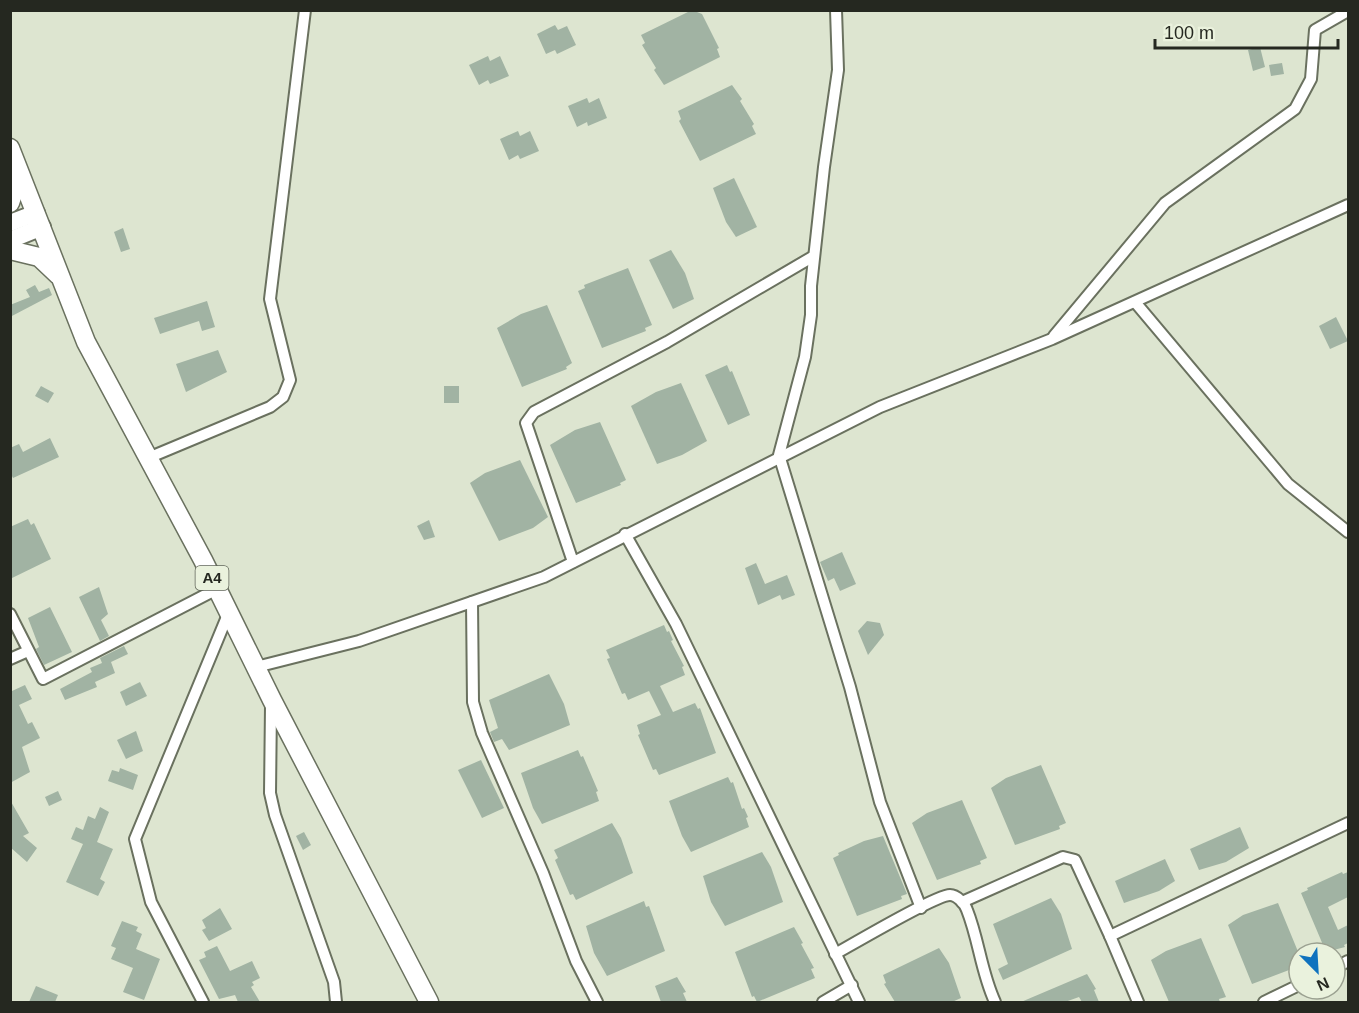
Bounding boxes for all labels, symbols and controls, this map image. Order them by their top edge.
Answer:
scale bar [1155,12,1338,50]
text: 100 m [1164,23,1214,43]
road number: A4 [196,566,228,590]
north arrow [1287,941,1347,1001]
text: N [1314,974,1332,994]

